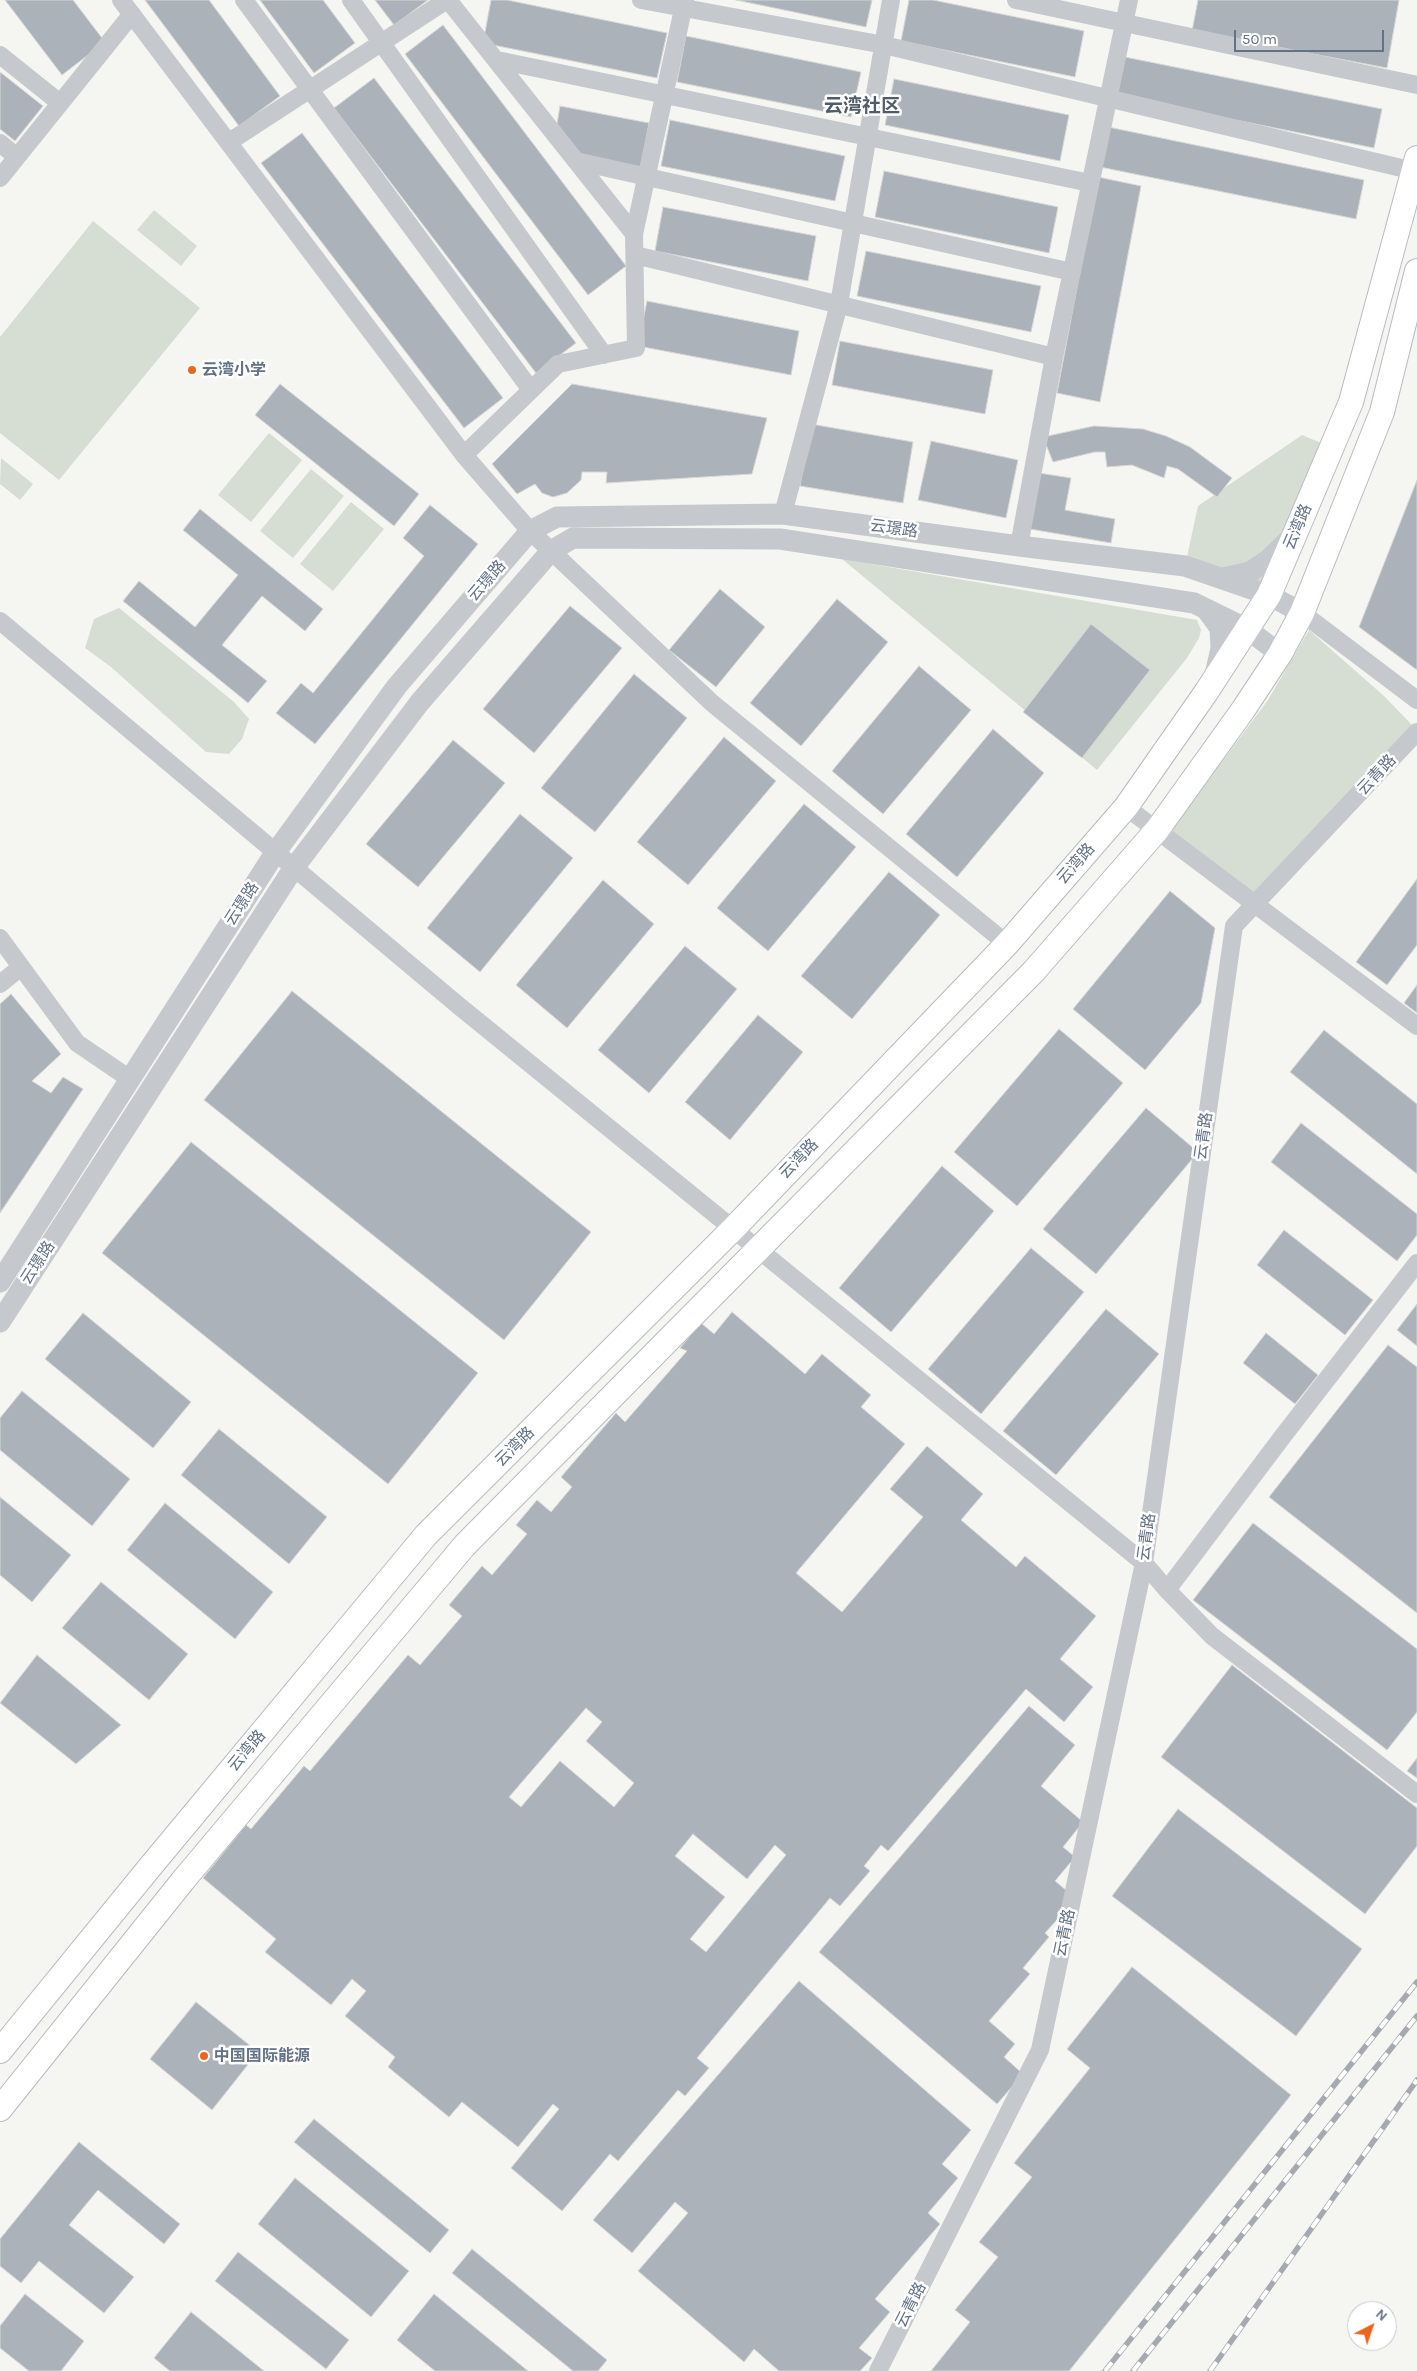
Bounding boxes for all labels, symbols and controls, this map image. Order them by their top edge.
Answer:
scale bar [1237,20,1387,52]
text: 50 m [1242,30,1277,48]
district label: 云湾社区 [824,96,900,118]
place label: 云湾小学 [202,360,266,380]
marker: 云湾小学 [186,364,198,376]
street label: 云湾路 [1280,501,1316,553]
street label: 云璟路 [869,516,919,542]
street label: 云璟路 [464,557,510,605]
street label: 云青路 [1354,751,1400,799]
street label: 云湾路 [1053,840,1099,888]
street label: 云璟路 [221,879,263,929]
street label: 云青路 [1191,1111,1217,1161]
street label: 云湾路 [775,1135,823,1183]
street label: 云璟路 [17,1238,59,1288]
street label: 云湾路 [491,1423,539,1471]
street label: 云青路 [1134,1512,1160,1562]
street label: 云湾路 [224,1726,270,1776]
street label: 云青路 [1051,1908,1079,1958]
place label: 中国国际能源 [214,2046,310,2066]
marker: 中国国际能源 [198,2050,210,2062]
street label: 云青路 [892,2279,930,2331]
north arrow [1347,2301,1397,2351]
text: N [1372,2305,1391,2325]

